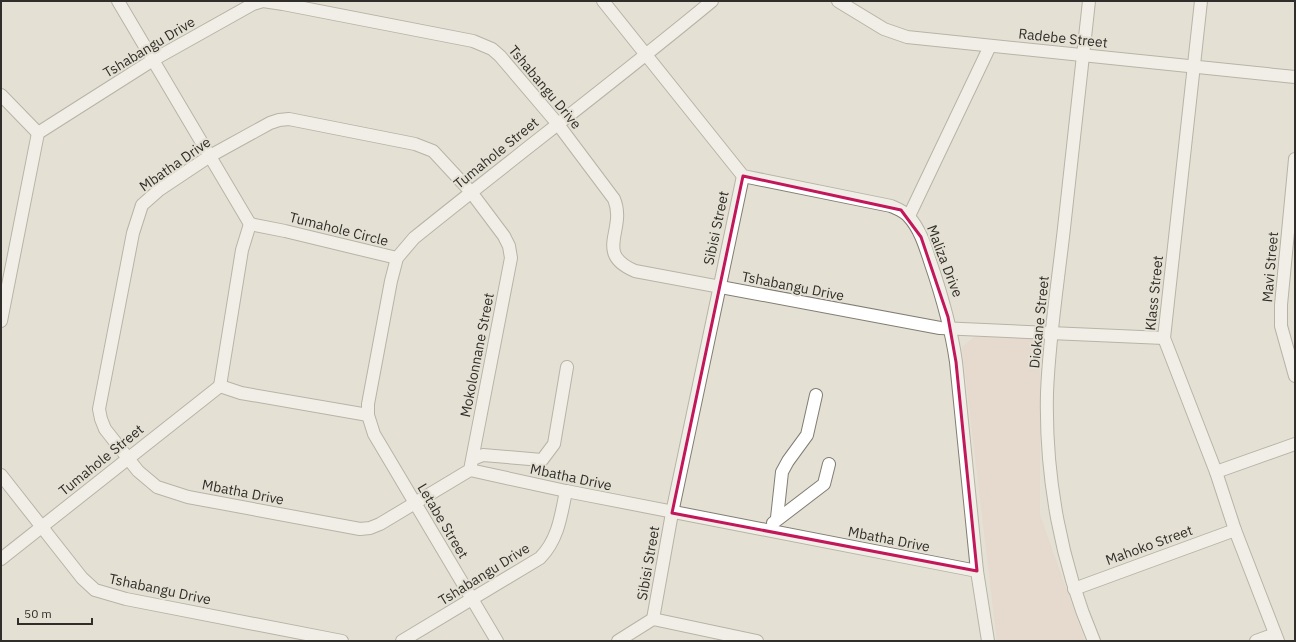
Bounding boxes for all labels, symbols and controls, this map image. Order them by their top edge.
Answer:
street label: Tshabangu Drive [100,12,198,81]
street label: Radebe Street [1017,24,1109,52]
street label: Tshabangu Drive [505,41,585,133]
street label: Tumahole Street [450,113,542,193]
street label: Mbatha Drive [136,133,214,195]
street label: Sibisi Street [699,189,733,267]
street label: Tumahole Circle [288,208,391,250]
street label: Maliza Drive [923,222,967,300]
street label: Mavi Street [1258,231,1282,303]
street label: Klass Street [1141,254,1167,331]
street label: Tshabangu Drive [740,267,846,305]
street label: Diokane Street [1025,275,1053,369]
street label: Mokolonnane Street [456,291,498,419]
street label: Tumahole Street [55,420,147,500]
street label: Mbatha Drive [528,460,614,495]
street label: Mbatha Drive [200,475,286,509]
street label: Letabe Street [414,480,473,562]
street label: Mahoko Street [1103,521,1195,569]
street label: Mbatha Drive [846,522,932,556]
street label: Sibisi Street [633,524,663,602]
street label: Tshabangu Drive [435,539,533,609]
street label: Tshabangu Drive [107,569,213,609]
scale bar [18,600,92,626]
text: 50 m [24,606,52,621]

